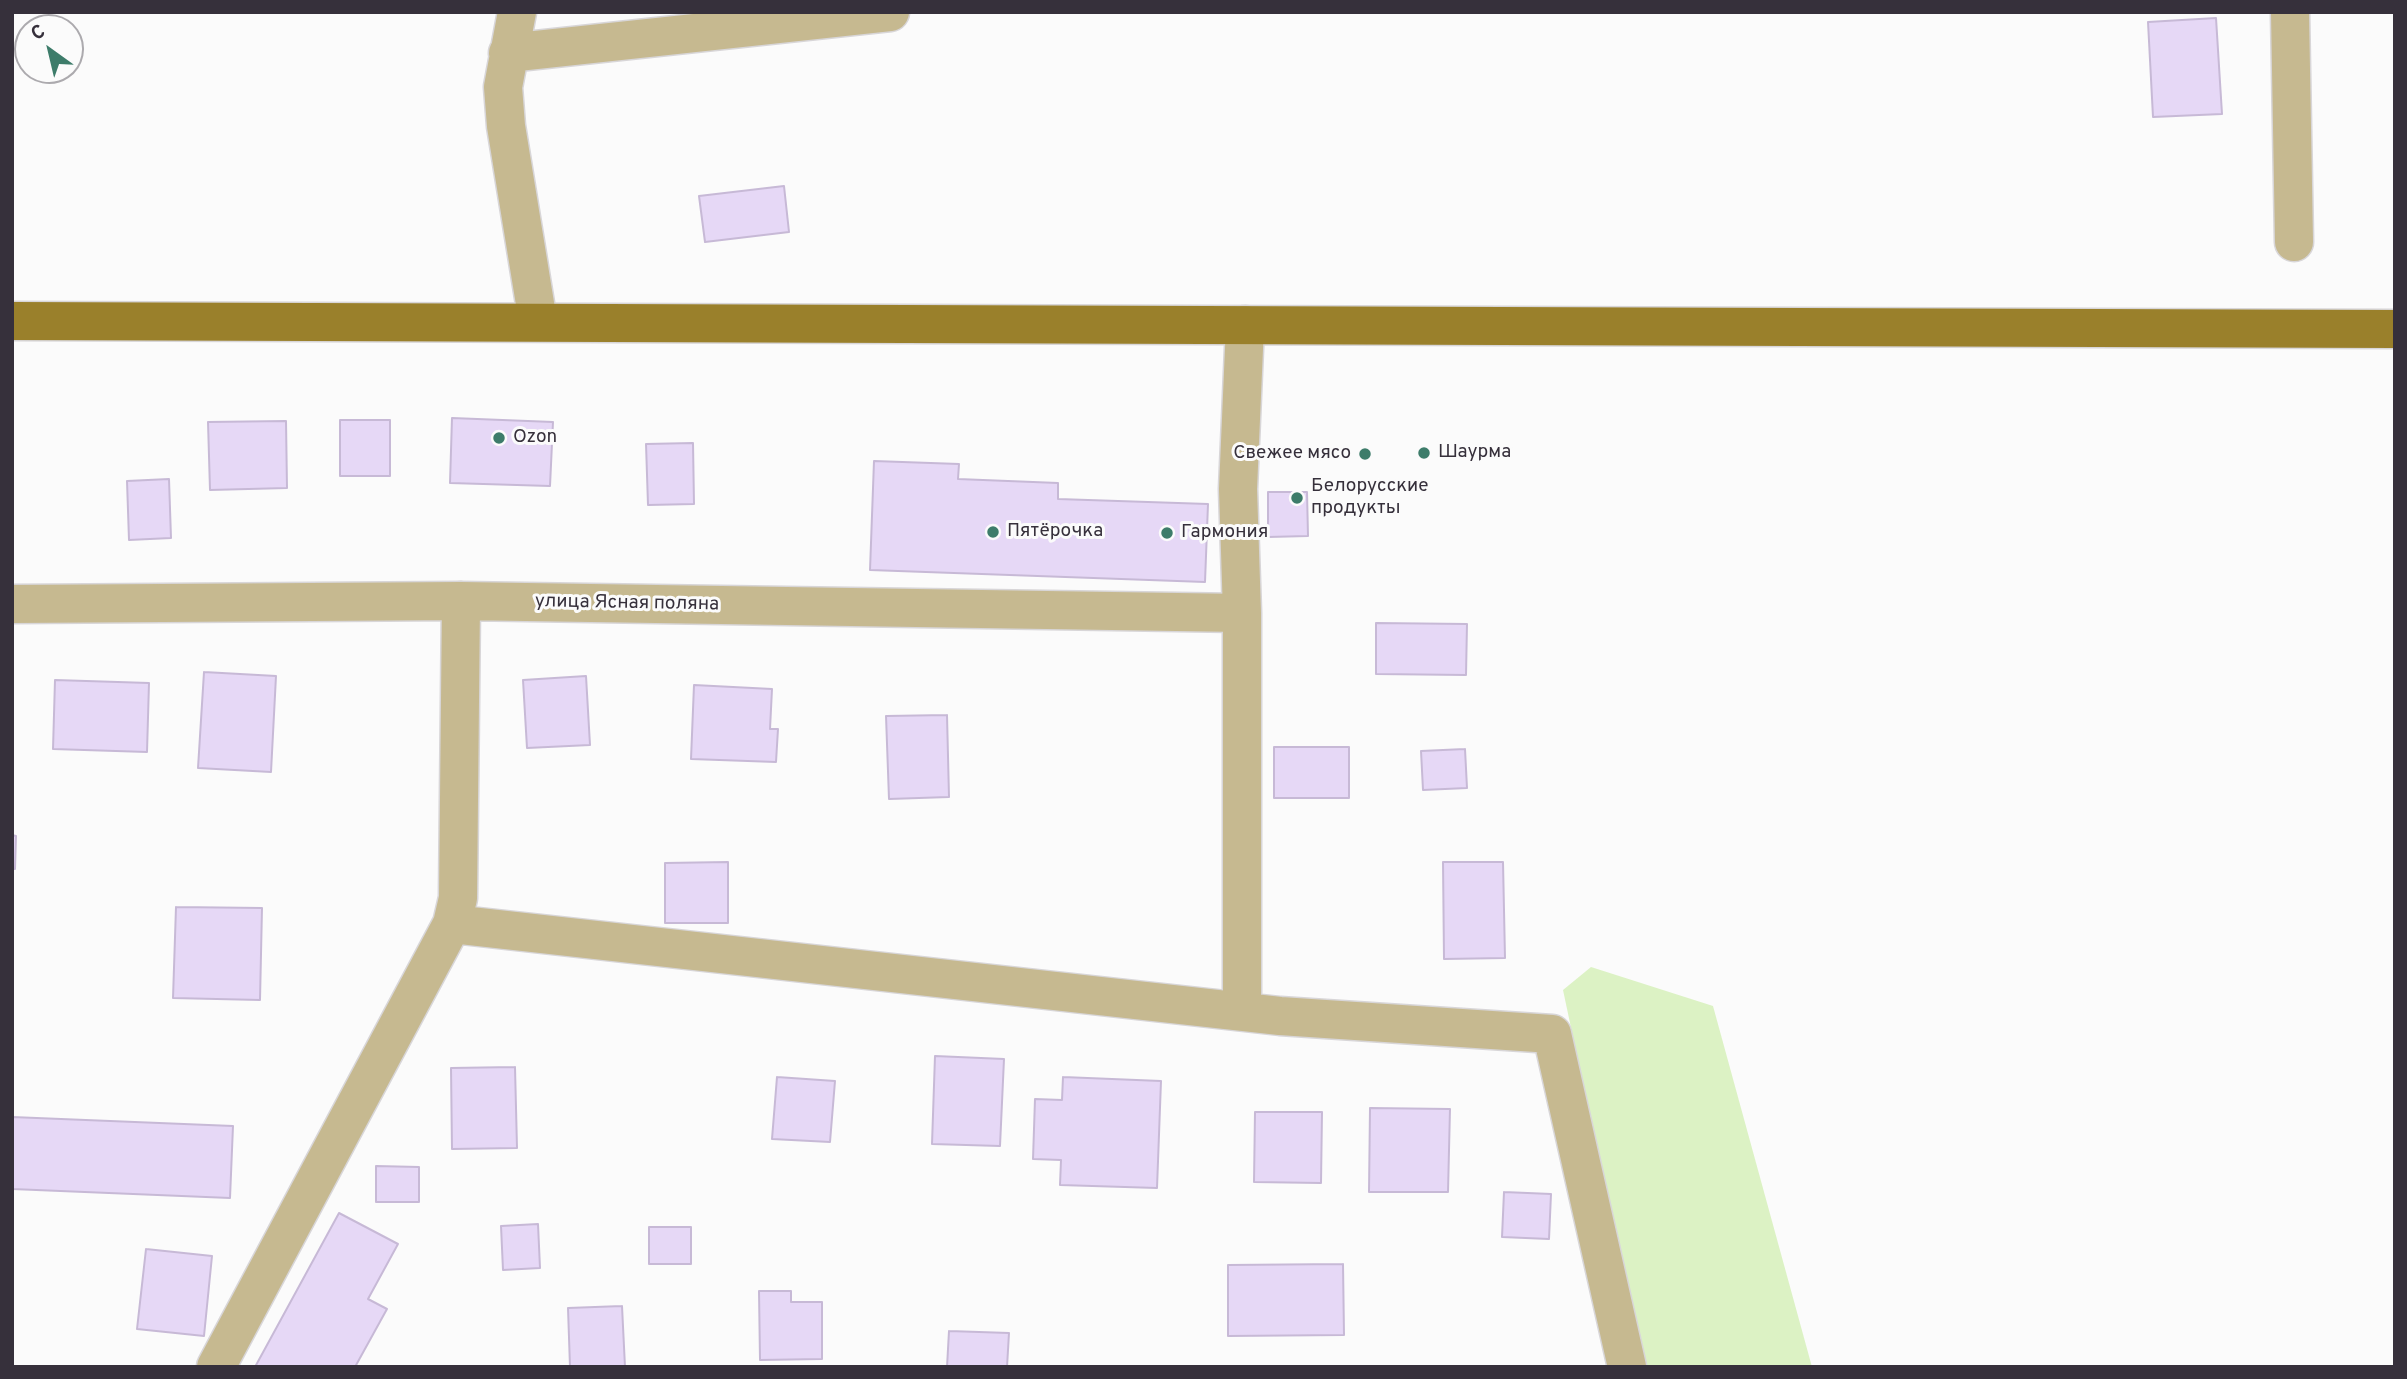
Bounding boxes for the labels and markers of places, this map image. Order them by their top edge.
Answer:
place label: Ozon [513,427,557,449]
marker: Ozon [491,430,507,446]
place label: Шаурма [1438,442,1511,464]
place label: Свежее мясо [1233,443,1351,465]
marker: Шаурма [1416,445,1432,461]
marker: Свежее мясо [1357,446,1373,462]
place label: Белорусские продукты [1311,476,1429,520]
marker: Белорусские продукты [1289,490,1305,506]
place label: Пятёрочка [1007,521,1103,543]
place label: Гармония [1181,522,1268,544]
marker: Пятёрочка [985,524,1001,540]
marker: Гармония [1159,525,1175,541]

